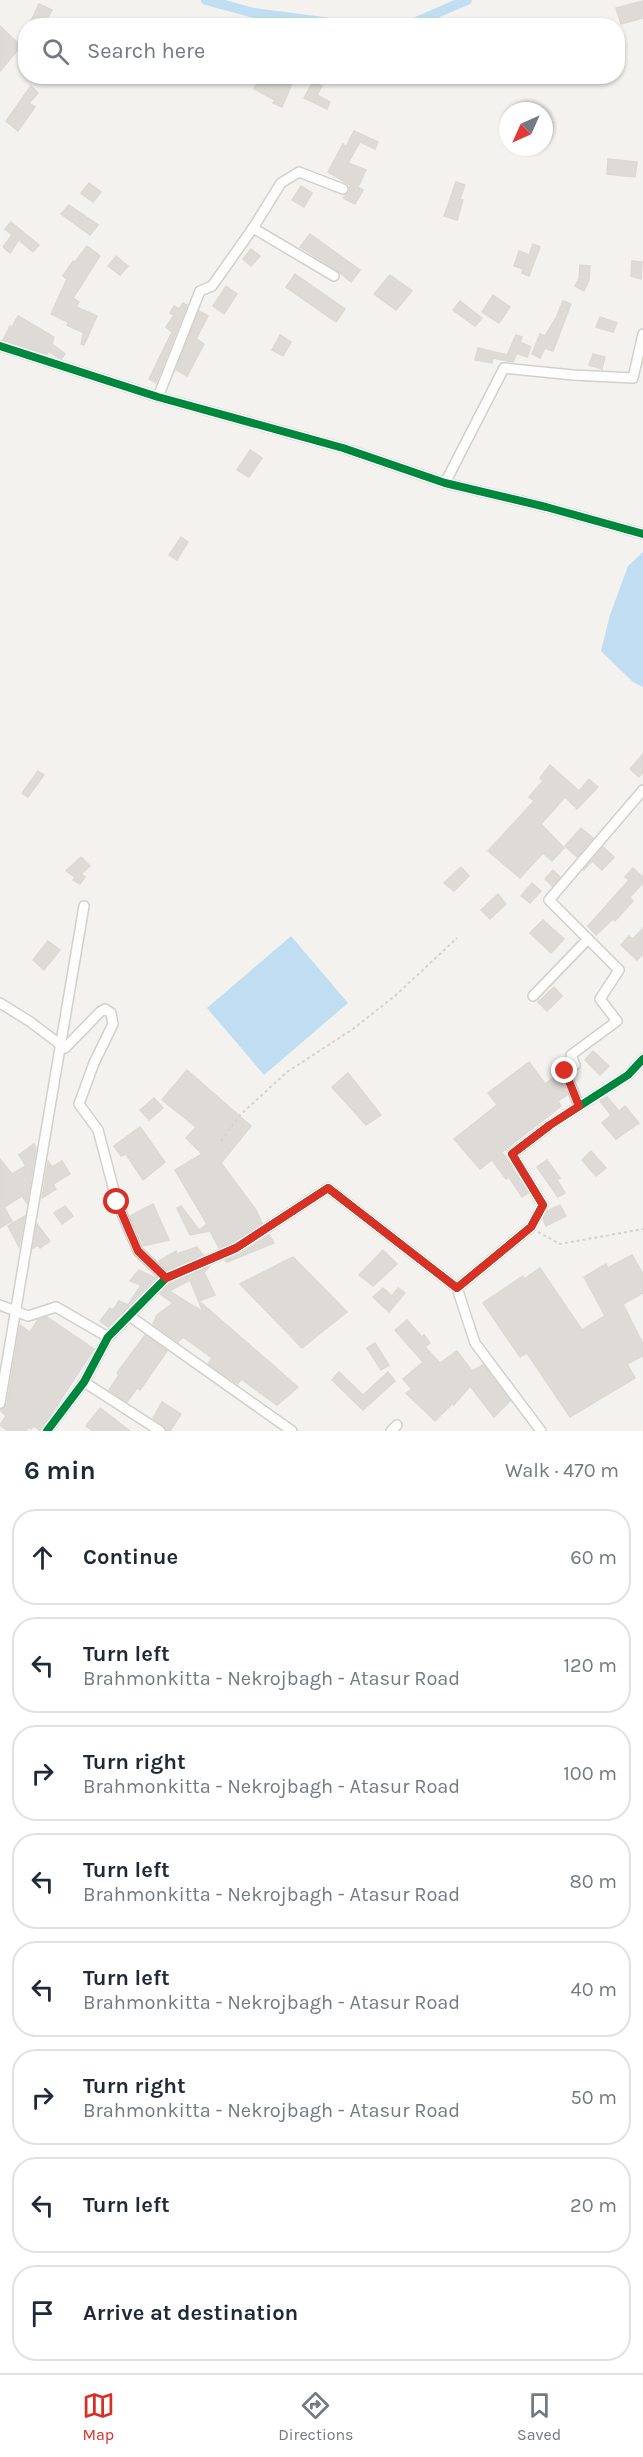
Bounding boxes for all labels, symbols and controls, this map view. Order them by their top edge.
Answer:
search box [18,18,625,84]
icon: search [39,35,72,68]
text: Search here [87,38,205,64]
north arrow [499,102,553,156]
route end [551,1057,577,1083]
route start [103,1188,129,1214]
text: 6 min [24,1455,96,1486]
text: Walk · 470 m [505,1459,619,1482]
icon: ahead [26,1541,59,1574]
text: Continue [83,1544,178,1570]
text: 60 m [570,1546,617,1569]
text: Turn left [83,1641,170,1667]
icon: left [26,1649,59,1682]
text: 120 m [563,1654,617,1677]
text: Brahmonkitta - Nekrojbagh - Atasur Road [83,1667,460,1690]
text: Turn right [83,1749,186,1775]
icon: right [26,1757,59,1790]
text: 100 m [563,1762,617,1785]
text: Brahmonkitta - Nekrojbagh - Atasur Road [83,1775,460,1798]
text: Turn left [83,1857,170,1883]
icon: left [26,1865,59,1898]
text: 80 m [569,1870,617,1893]
text: Brahmonkitta - Nekrojbagh - Atasur Road [83,1883,460,1906]
text: Turn left [83,1965,170,1991]
icon: left [26,1973,59,2006]
text: 40 m [571,1978,617,2001]
text: Brahmonkitta - Nekrojbagh - Atasur Road [83,1991,460,2014]
text: Turn right [83,2073,186,2099]
icon: right [26,2081,59,2114]
text: 50 m [570,2086,617,2109]
text: Brahmonkitta - Nekrojbagh - Atasur Road [83,2099,460,2122]
icon: left [26,2189,59,2222]
text: Turn left [83,2192,170,2218]
text: 20 m [570,2194,617,2217]
icon: arrive [26,2297,59,2330]
text: Arrive at destination [83,2300,298,2326]
tab: Map [82,2389,115,2444]
tab: Directions [278,2389,353,2444]
tab: Saved [517,2389,561,2444]

